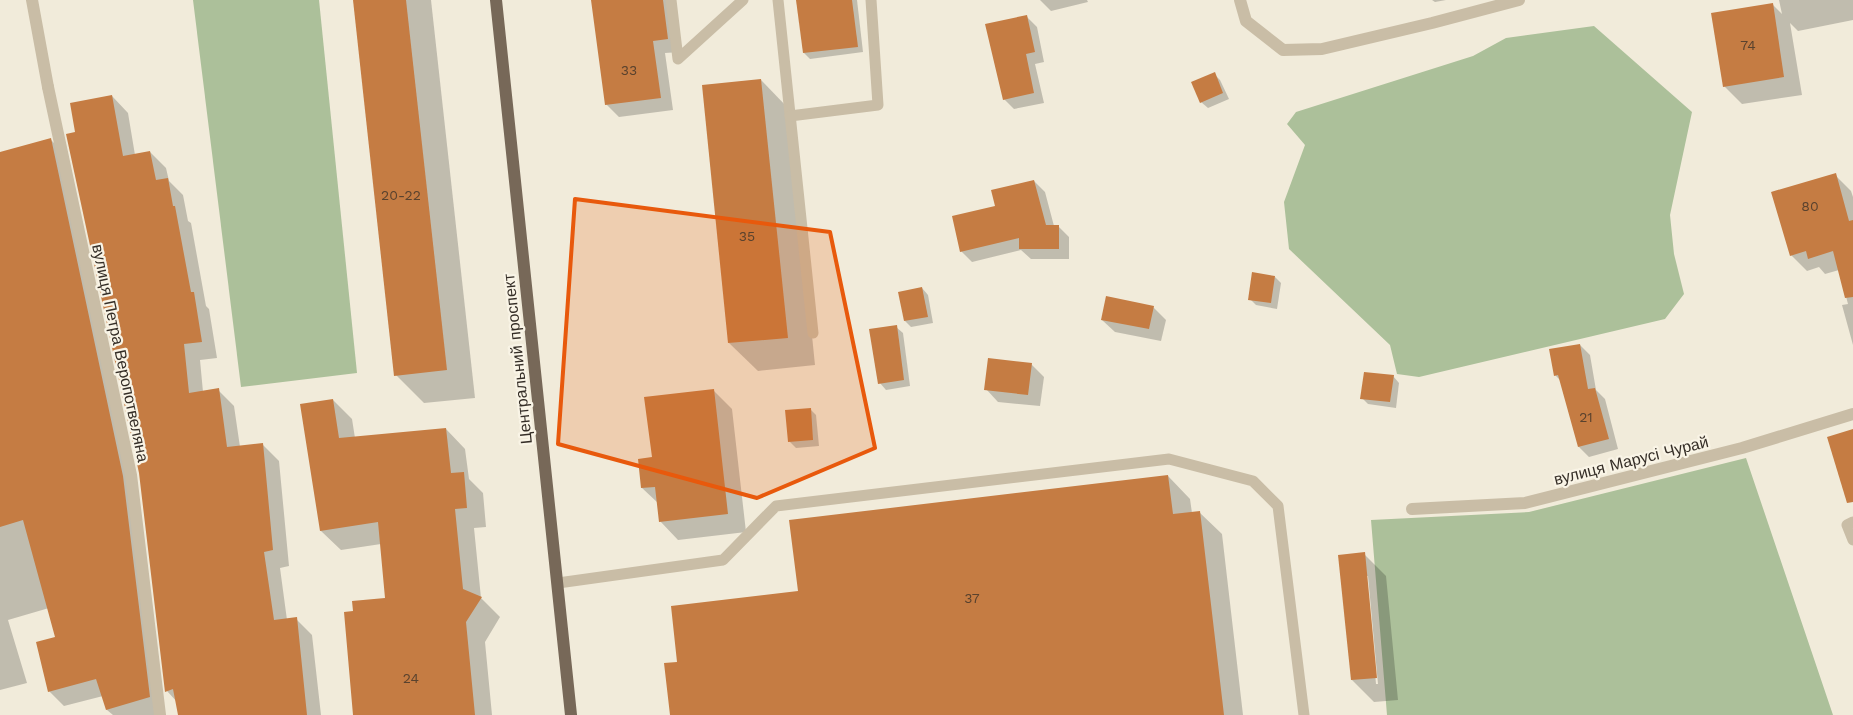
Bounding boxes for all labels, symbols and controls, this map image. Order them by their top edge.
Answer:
house number: 74 [1740,37,1756,53]
house number: 33 [621,62,637,78]
house number: 20-22 [381,187,421,203]
house number: 80 [1801,198,1819,214]
house number: 35 [739,228,755,244]
street label: вулиця Петра Веропотвеляна [88,242,153,464]
street label: Центральний проспект [499,272,536,445]
house number: 21 [1579,409,1593,425]
street label: вулиця Марусі Чурай [1552,432,1710,489]
house number: 37 [964,590,980,606]
house number: 24 [403,670,419,686]

